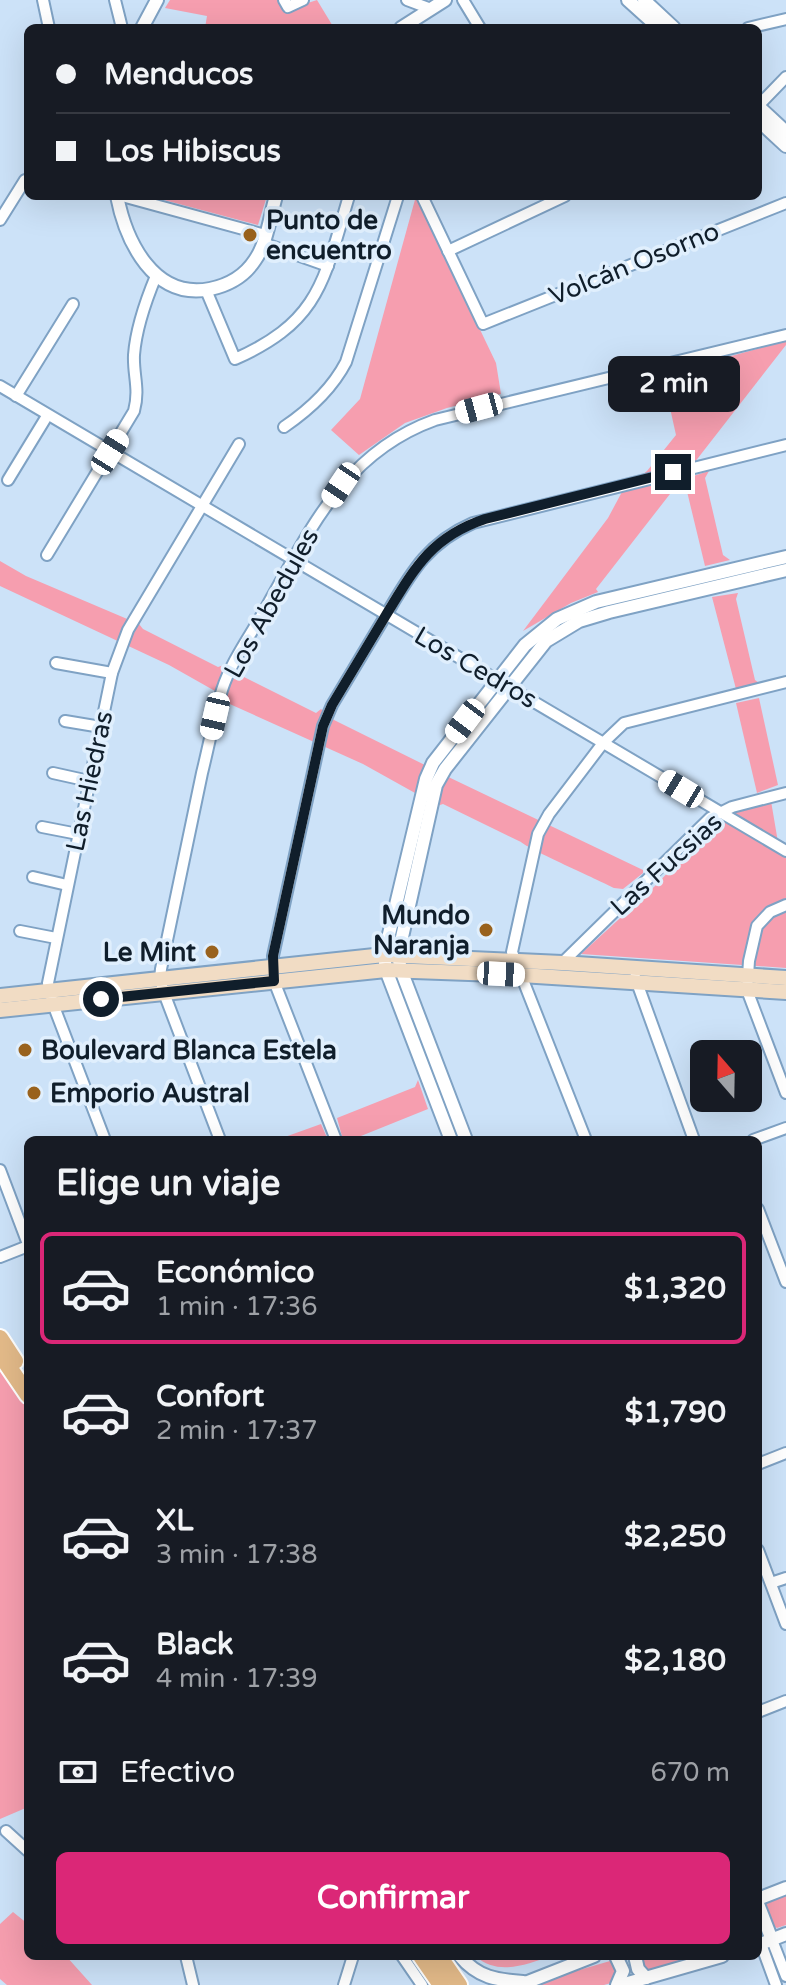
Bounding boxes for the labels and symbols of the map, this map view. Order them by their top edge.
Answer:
place label: Punto de encuentro [266,205,392,266]
street label: Volcán Osorno [545,215,724,312]
marker: Punto de encuentro [241,226,259,244]
callout: 2 min [607,356,739,412]
car [453,390,505,426]
car [87,425,133,479]
route end [655,454,691,490]
car [318,458,364,512]
street label: Los Abedules [218,523,325,683]
street label: Los Cedros [409,620,543,715]
car [198,690,232,742]
car [441,695,489,747]
street label: Las Hiedras [59,708,120,854]
car [654,766,708,812]
street label: Las Fucsias [604,806,729,923]
place label: Mundo Naranja [373,900,470,961]
marker: Mundo Naranja [477,921,495,939]
place label: Le Mint [103,937,196,968]
marker: Le Mint [203,943,221,961]
car [476,961,526,987]
route start [83,981,119,1017]
place label: Boulevard Blanca Estela [41,1035,337,1066]
north arrow [690,1040,762,1112]
marker: Boulevard Blanca Estela [16,1041,34,1059]
place label: Emporio Austral [50,1078,250,1109]
marker: Emporio Austral [25,1084,43,1102]

